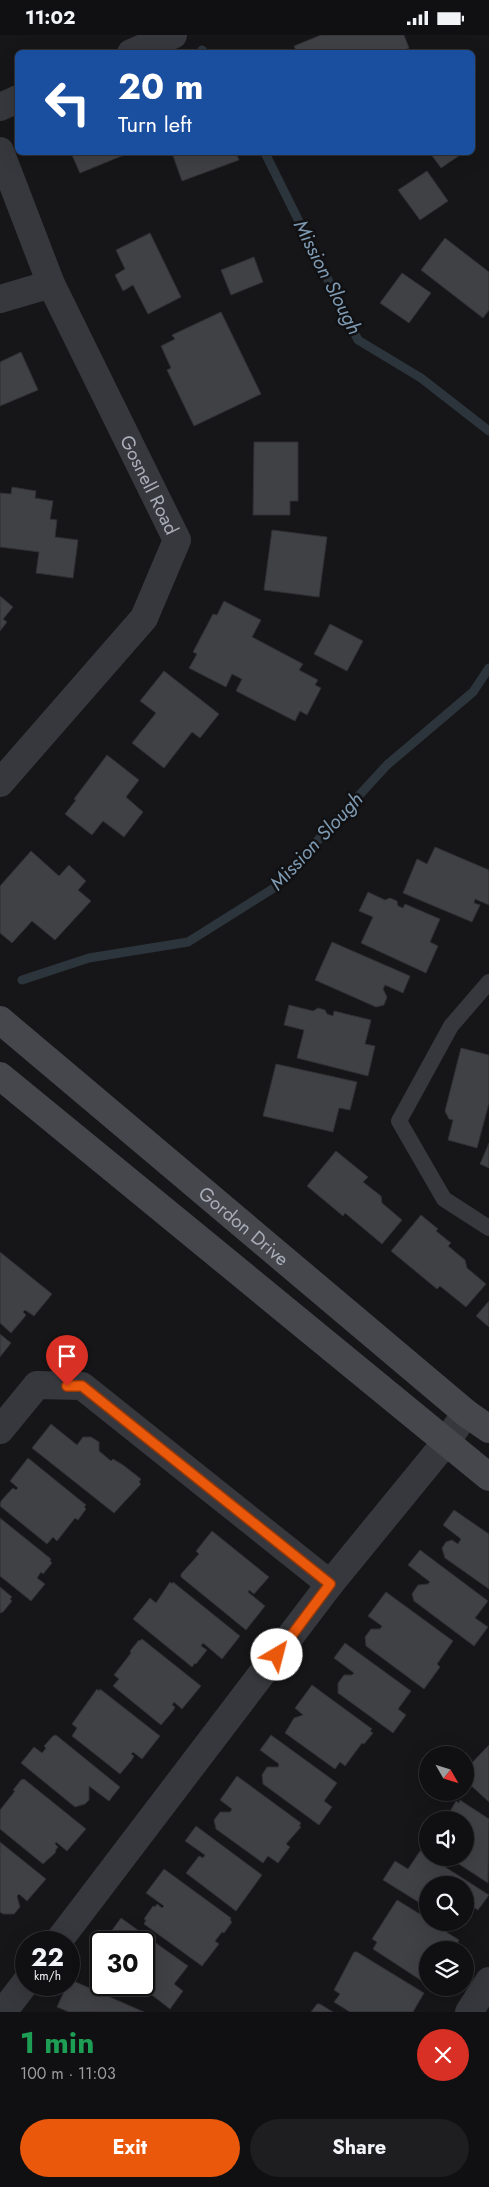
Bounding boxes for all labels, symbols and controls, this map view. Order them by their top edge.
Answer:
text: 11:02 [25,4,76,31]
text: 20 m [118,62,203,112]
icon: left [35,70,100,135]
text: Turn left [118,108,192,140]
water label: Mission Slough [286,215,369,340]
street label: Gosnell Road [113,430,185,539]
water label: Mission Slough [263,786,370,897]
street label: Gordon Drive [192,1180,295,1272]
pin [46,1335,88,1386]
icon: arrive [53,1342,81,1370]
position arrow [250,1628,302,1680]
north arrow [419,1746,474,1801]
map controls [419,1746,474,1996]
button: sound [419,1811,474,1866]
button: search [419,1876,474,1931]
speed limit sign: 30 [90,1931,155,1996]
text: 22 [31,1939,64,1975]
button: layers [419,1941,474,1996]
text: km/h [34,1967,61,1985]
text: 1 min [20,2021,94,2064]
button: close [417,2029,469,2081]
text: 100 m · 11:03 [20,2062,116,2085]
button: Exit [20,2119,240,2177]
button: Share [250,2119,469,2177]

